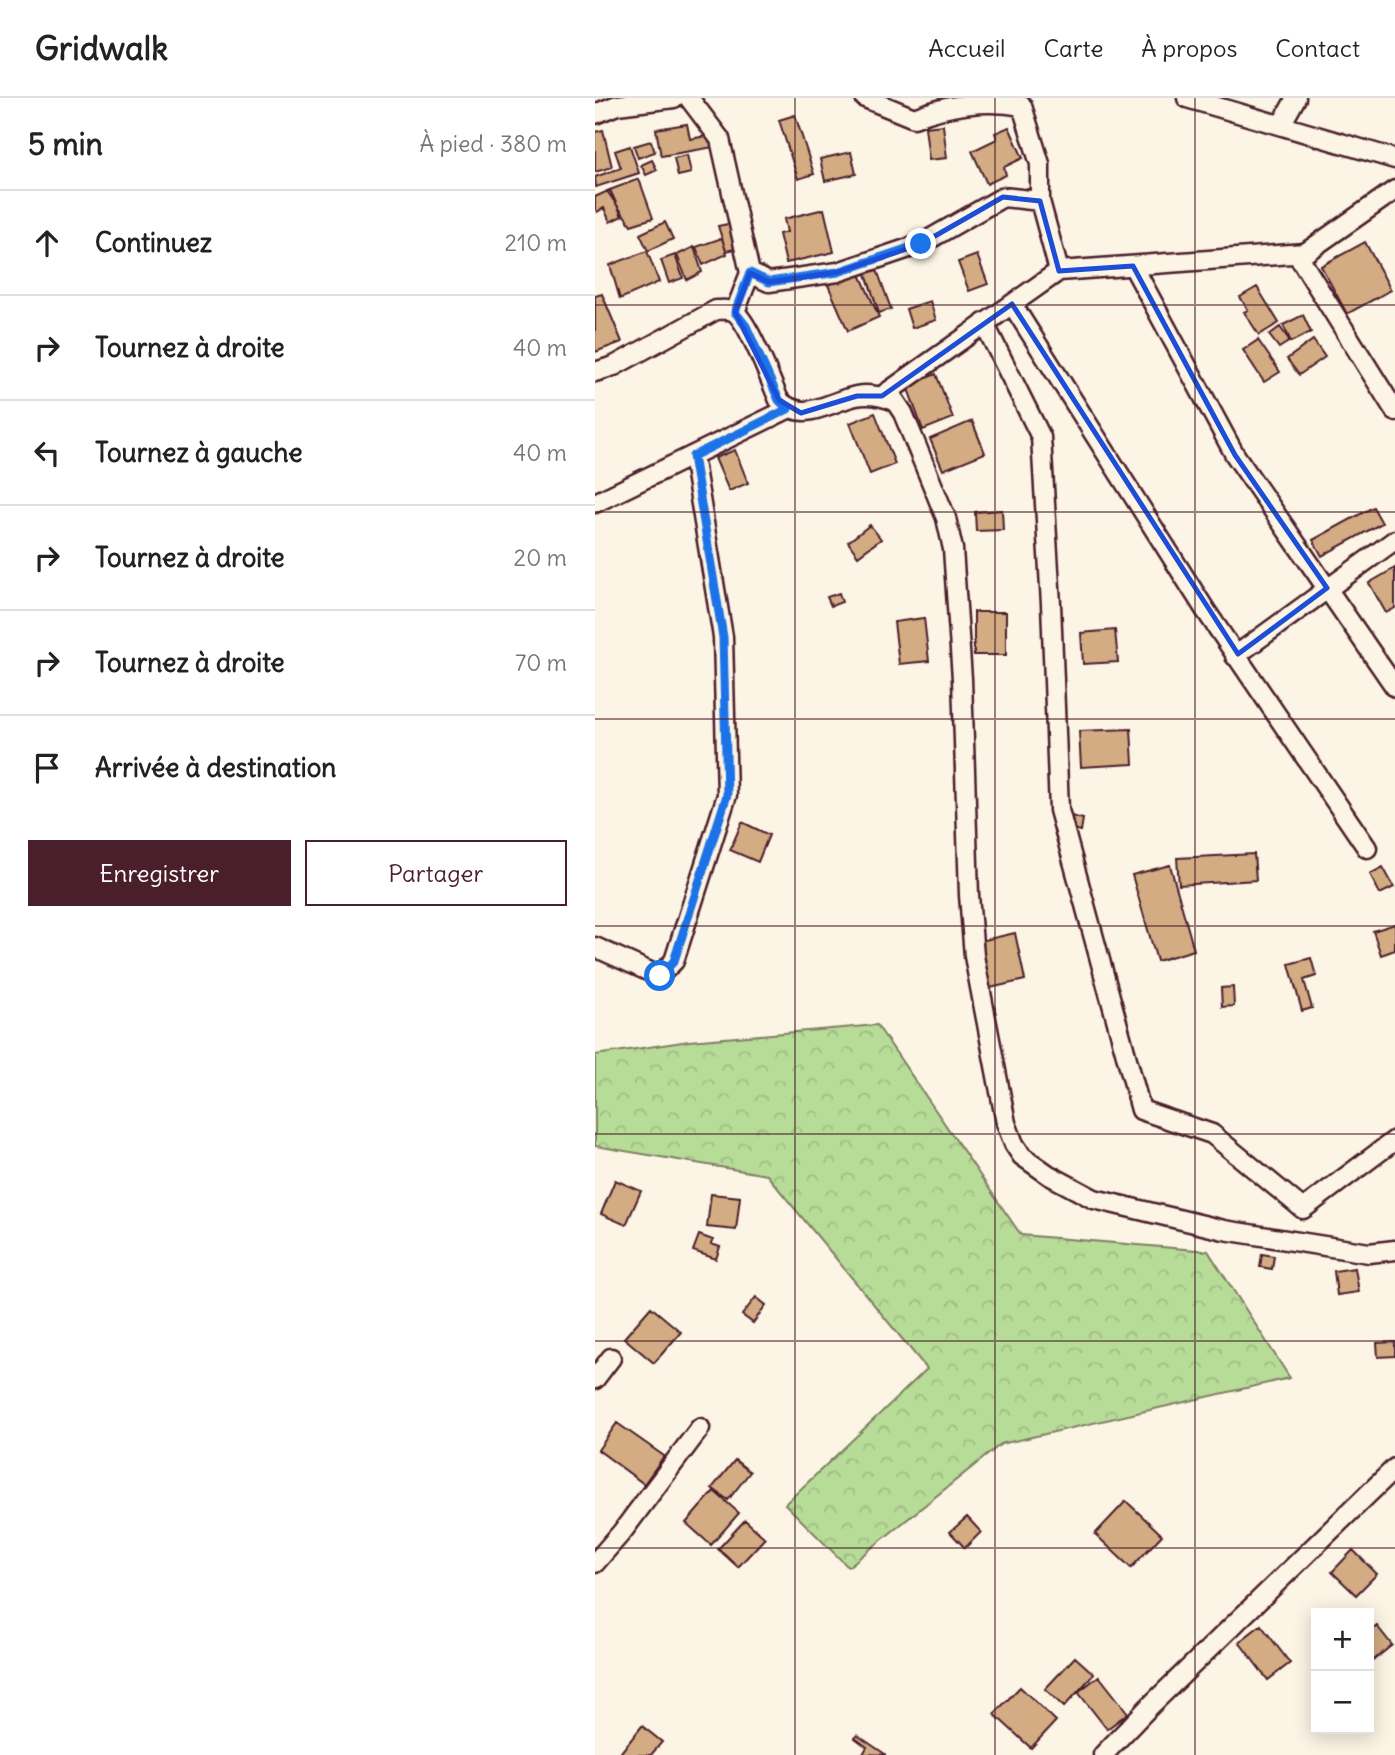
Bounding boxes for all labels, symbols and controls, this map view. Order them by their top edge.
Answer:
text: Gridwalk [35,27,168,69]
text: Accueil [928,33,1005,63]
text: Carte [1043,33,1103,63]
text: À propos [1141,33,1237,63]
text: Contact [1275,33,1360,63]
text: 5 min [28,125,103,163]
text: À pied · 380 m [419,129,567,158]
icon: ahead [28,224,66,262]
text: Continuez [95,226,212,259]
text: 210 m [504,228,567,257]
route end [905,228,936,259]
icon: right [28,329,66,367]
text: Tournez à droite [95,331,285,364]
text: 40 m [513,333,567,362]
icon: left [28,434,66,472]
text: Tournez à gauche [95,436,303,469]
text: 40 m [513,438,567,467]
icon: right [28,539,66,577]
text: Tournez à droite [95,541,285,574]
text: 20 m [514,543,567,572]
icon: right [28,644,66,682]
text: Tournez à droite [95,646,285,679]
text: 70 m [515,648,567,677]
icon: arrive [28,749,66,787]
text: Arrivée à destination [95,751,336,784]
button: Enregistrer [28,840,291,906]
button: Partager [305,840,567,906]
route start [644,960,675,991]
map controls [1311,1608,1374,1734]
button: + [1311,1608,1374,1671]
button: − [1311,1671,1374,1734]

